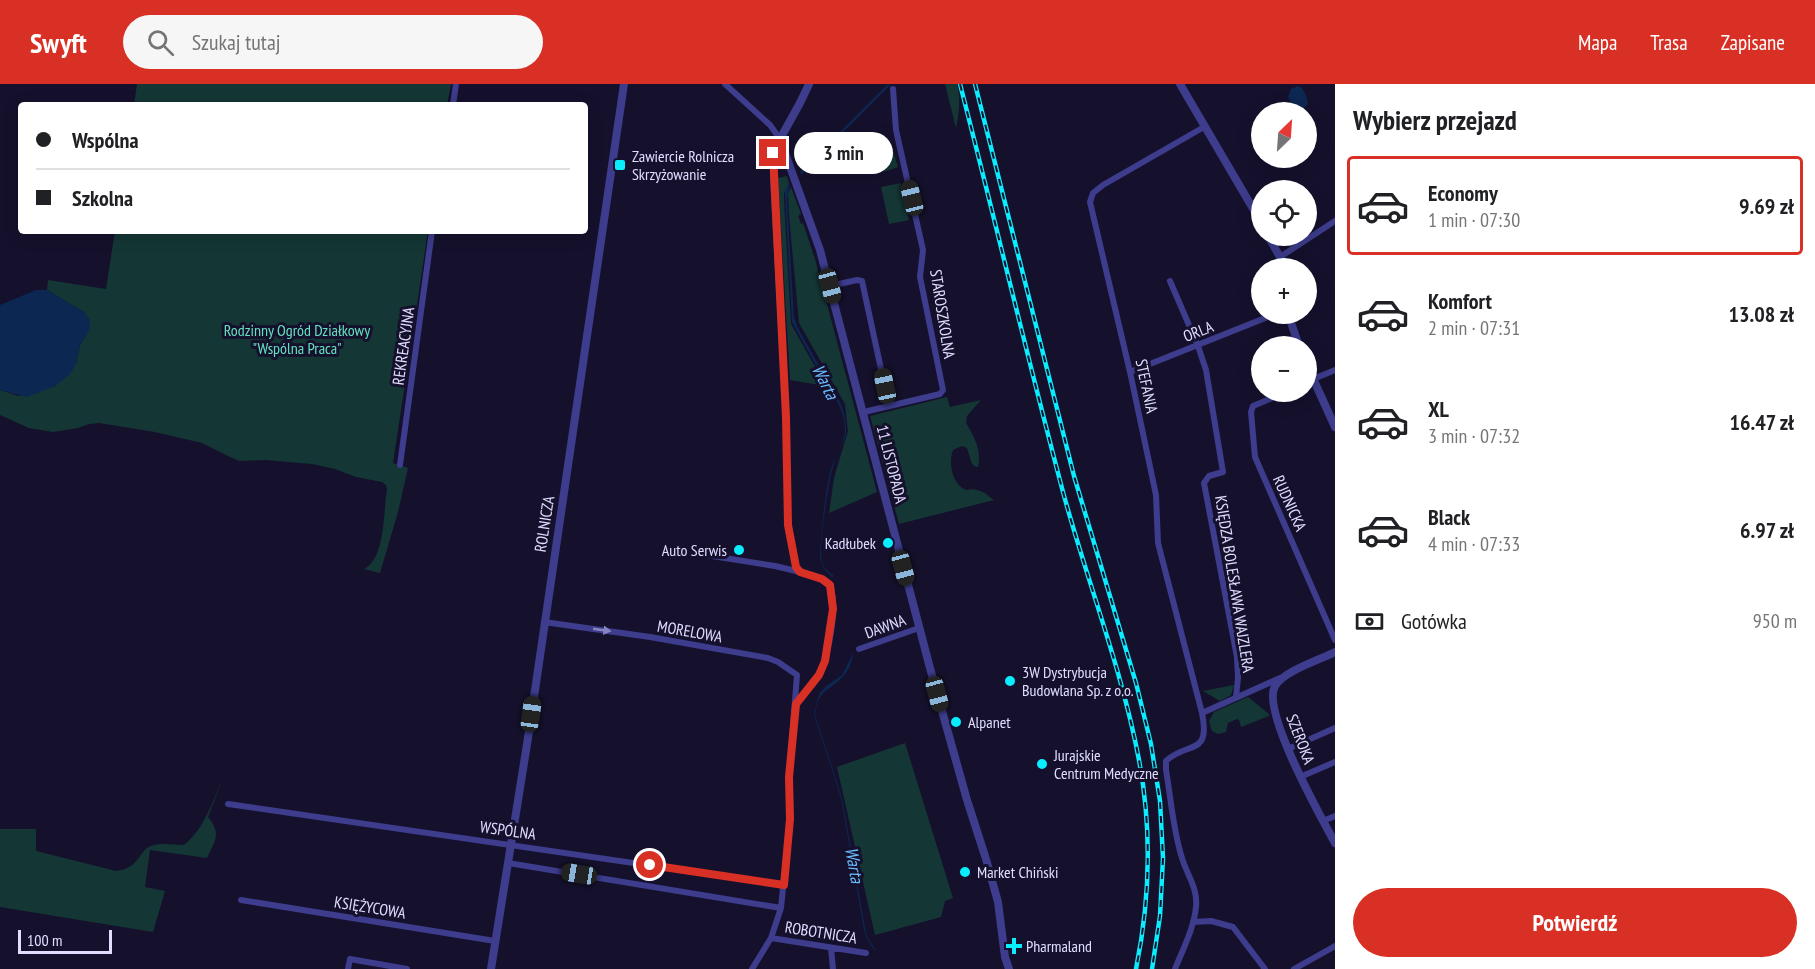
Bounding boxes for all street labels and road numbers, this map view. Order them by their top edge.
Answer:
street label: STAROSZKOLNA [926,268,960,360]
street label: REKREACYJNA [388,305,418,386]
street label: ORLA [1180,316,1216,346]
street label: STEFANIA [1132,357,1163,415]
street label: 11 LISTOPADA [873,423,911,506]
street label: RUDNICKA [1269,472,1311,534]
street label: ROLNICZA [530,494,558,553]
street label: KSIĘDZA BOLESŁAWA WAJZLERA [1211,494,1259,674]
street label: DAWNA [862,609,909,643]
street label: MORELOWA [656,615,724,647]
street label: SZEROKA [1282,711,1320,767]
street label: WSPÓLNA [479,816,538,844]
street label: KSIĘŻYCOWA [333,891,408,923]
street label: ROBOTNICZA [784,916,859,948]

